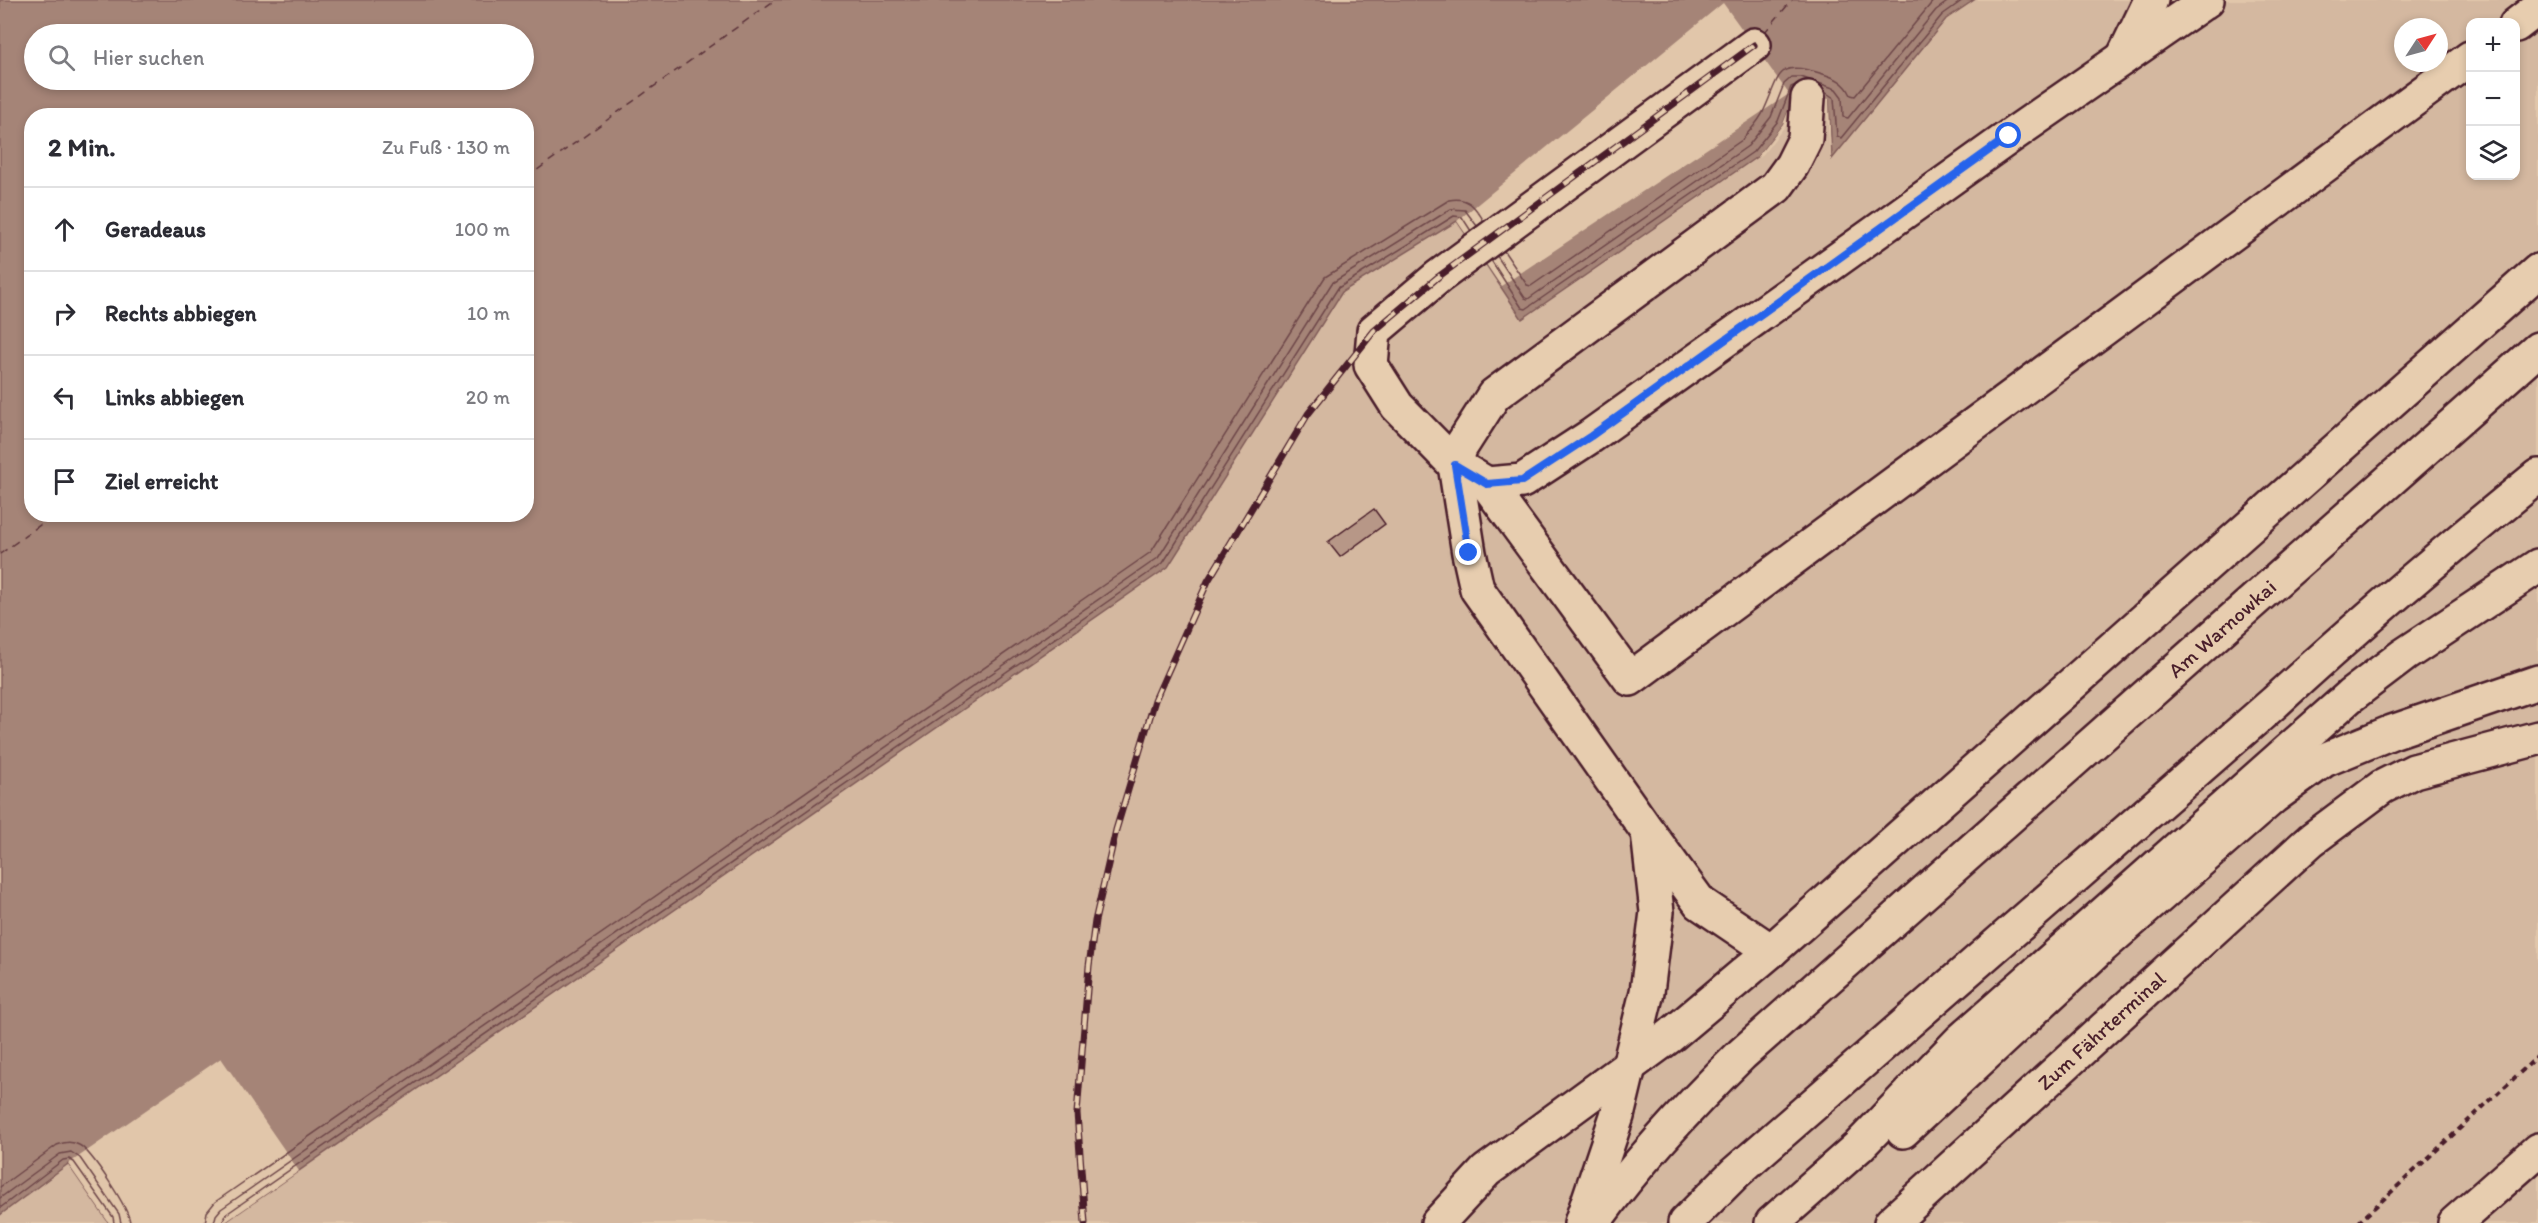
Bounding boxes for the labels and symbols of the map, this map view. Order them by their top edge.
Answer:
north arrow [2394,18,2448,72]
route start [1995,122,2021,148]
route end [1455,539,1481,565]
street label: Am Warnowkai [2163,574,2281,683]
street label: Zum Fährterminal [2032,966,2171,1095]

